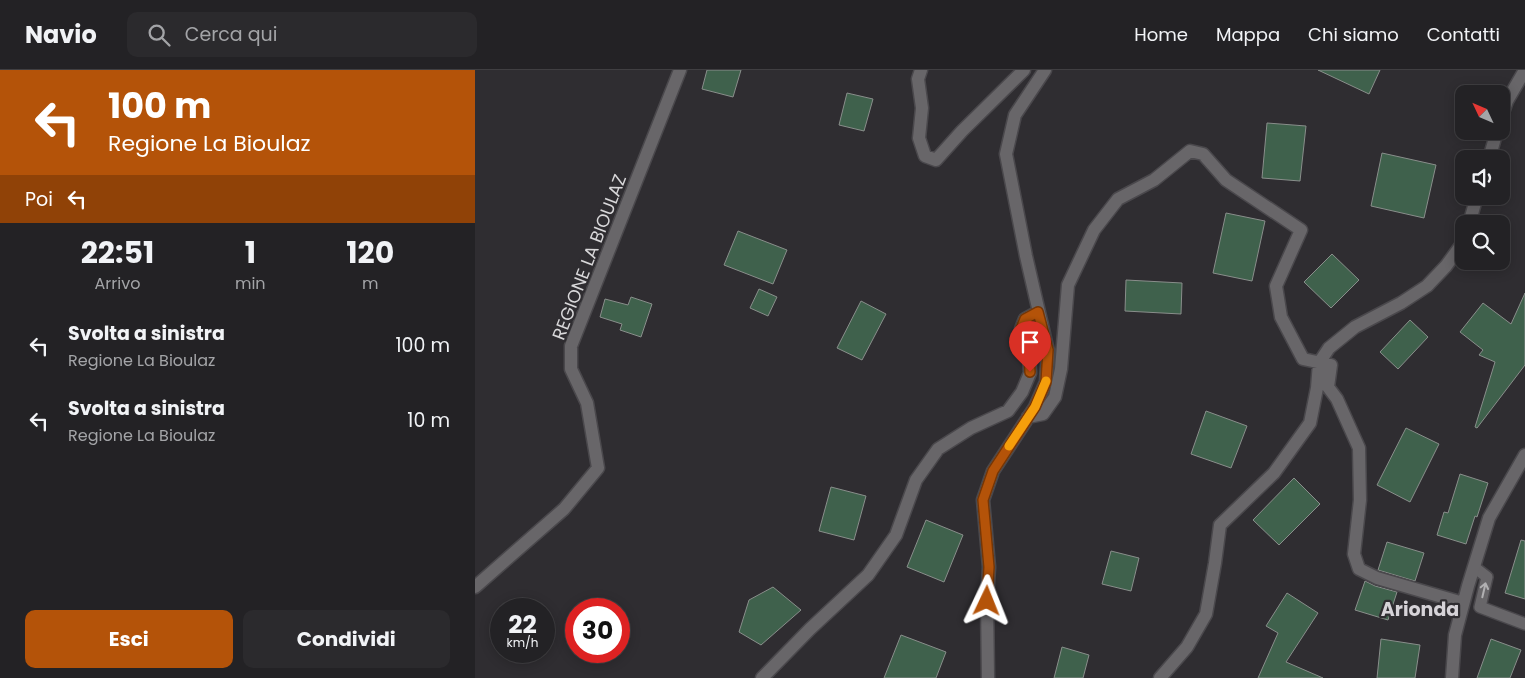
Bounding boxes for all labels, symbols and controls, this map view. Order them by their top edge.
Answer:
search box [127,12,477,57]
text: Navio [25,18,97,51]
icon: search [145,21,173,49]
text: Cerca qui [185,21,277,48]
text: Home [1134,22,1188,47]
text: Mappa [1216,22,1280,47]
text: Chi siamo [1308,22,1399,47]
text: Contatti [1427,22,1500,47]
text: 100 m [108,81,211,130]
north arrow [1455,85,1510,140]
map controls [1455,85,1510,270]
icon: left [25,90,90,155]
text: Regione La Bioulaz [108,128,311,159]
button: sound [1455,150,1510,205]
street label: REGIONE LA BIOULAZ [546,171,632,343]
icon: left [63,185,91,213]
text: Poi [25,186,53,213]
button: search [1455,215,1510,270]
text: 22:51 [81,231,154,274]
text: 1 [245,231,256,274]
text: 120 [346,231,394,274]
text: Arrivo [95,272,140,295]
text: min [235,272,266,295]
text: m [362,272,379,295]
text: Svolta a sinistra [68,320,225,347]
pin [1009,321,1051,372]
icon: arrive [1016,328,1044,356]
icon: left [25,332,53,360]
text: 100 m [395,332,450,359]
text: Regione La Bioulaz [68,349,215,372]
text: Svolta a sinistra [68,395,225,422]
icon: left [25,407,53,435]
text: 10 m [407,407,450,434]
text: Regione La Bioulaz [68,424,215,447]
position arrow [960,574,1012,626]
one-way arrow [1480,583,1489,599]
district label: Arionda [1381,596,1459,623]
speed limit sign: 30 [565,598,630,663]
text: 22 [508,607,537,642]
button: Esci [25,610,233,668]
button: Condividi [243,610,450,668]
text: km/h [507,634,538,651]

